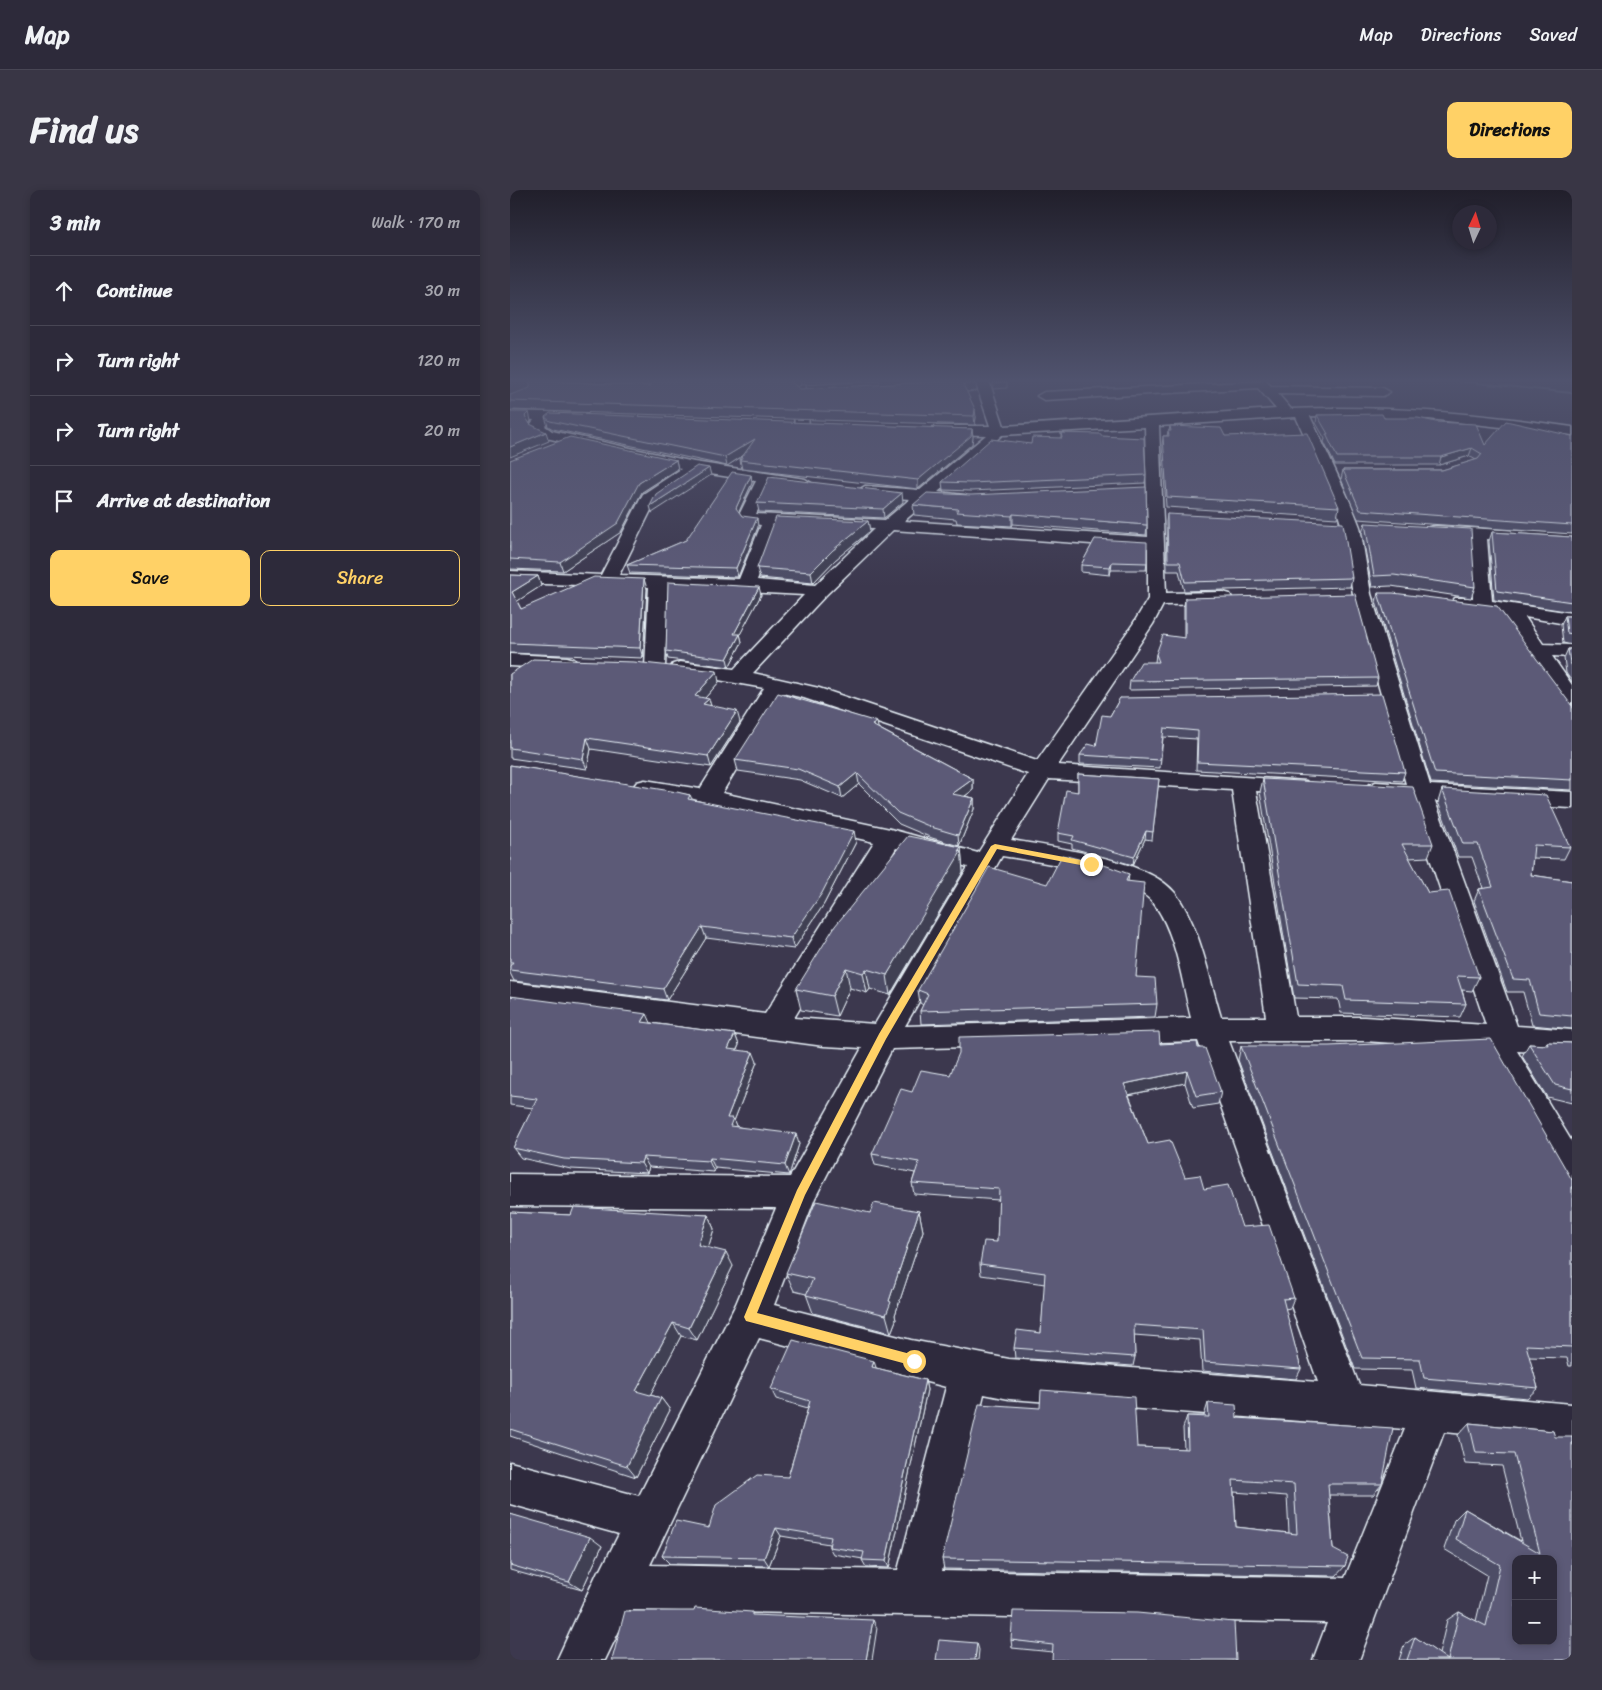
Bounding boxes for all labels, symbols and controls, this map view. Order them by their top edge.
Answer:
text: Map [25,14,69,56]
text: Map [1360,19,1393,51]
text: Directions [1421,19,1502,51]
text: Saved [1530,19,1577,51]
text: Find us [30,99,138,161]
button: Directions [1447,102,1572,158]
text: 3 min [50,204,100,242]
north arrow [1452,205,1497,250]
text: Walk · 170 m [371,208,460,237]
text: Continue [97,274,173,307]
text: 30 m [425,276,460,305]
icon: ahead [50,277,78,305]
text: Turn right [97,344,179,377]
text: 120 m [417,346,460,375]
icon: right [50,347,78,375]
text: Turn right [97,414,179,447]
text: 20 m [424,416,460,445]
icon: right [50,417,78,445]
text: Arrive at destination [97,484,270,517]
icon: arrive [50,487,78,515]
button: Save [50,550,250,606]
button: Share [260,550,460,606]
route end [1080,853,1103,876]
route start [903,1350,926,1373]
map controls [1512,1555,1557,1645]
button: + [1512,1555,1557,1600]
button: − [1512,1600,1557,1645]

